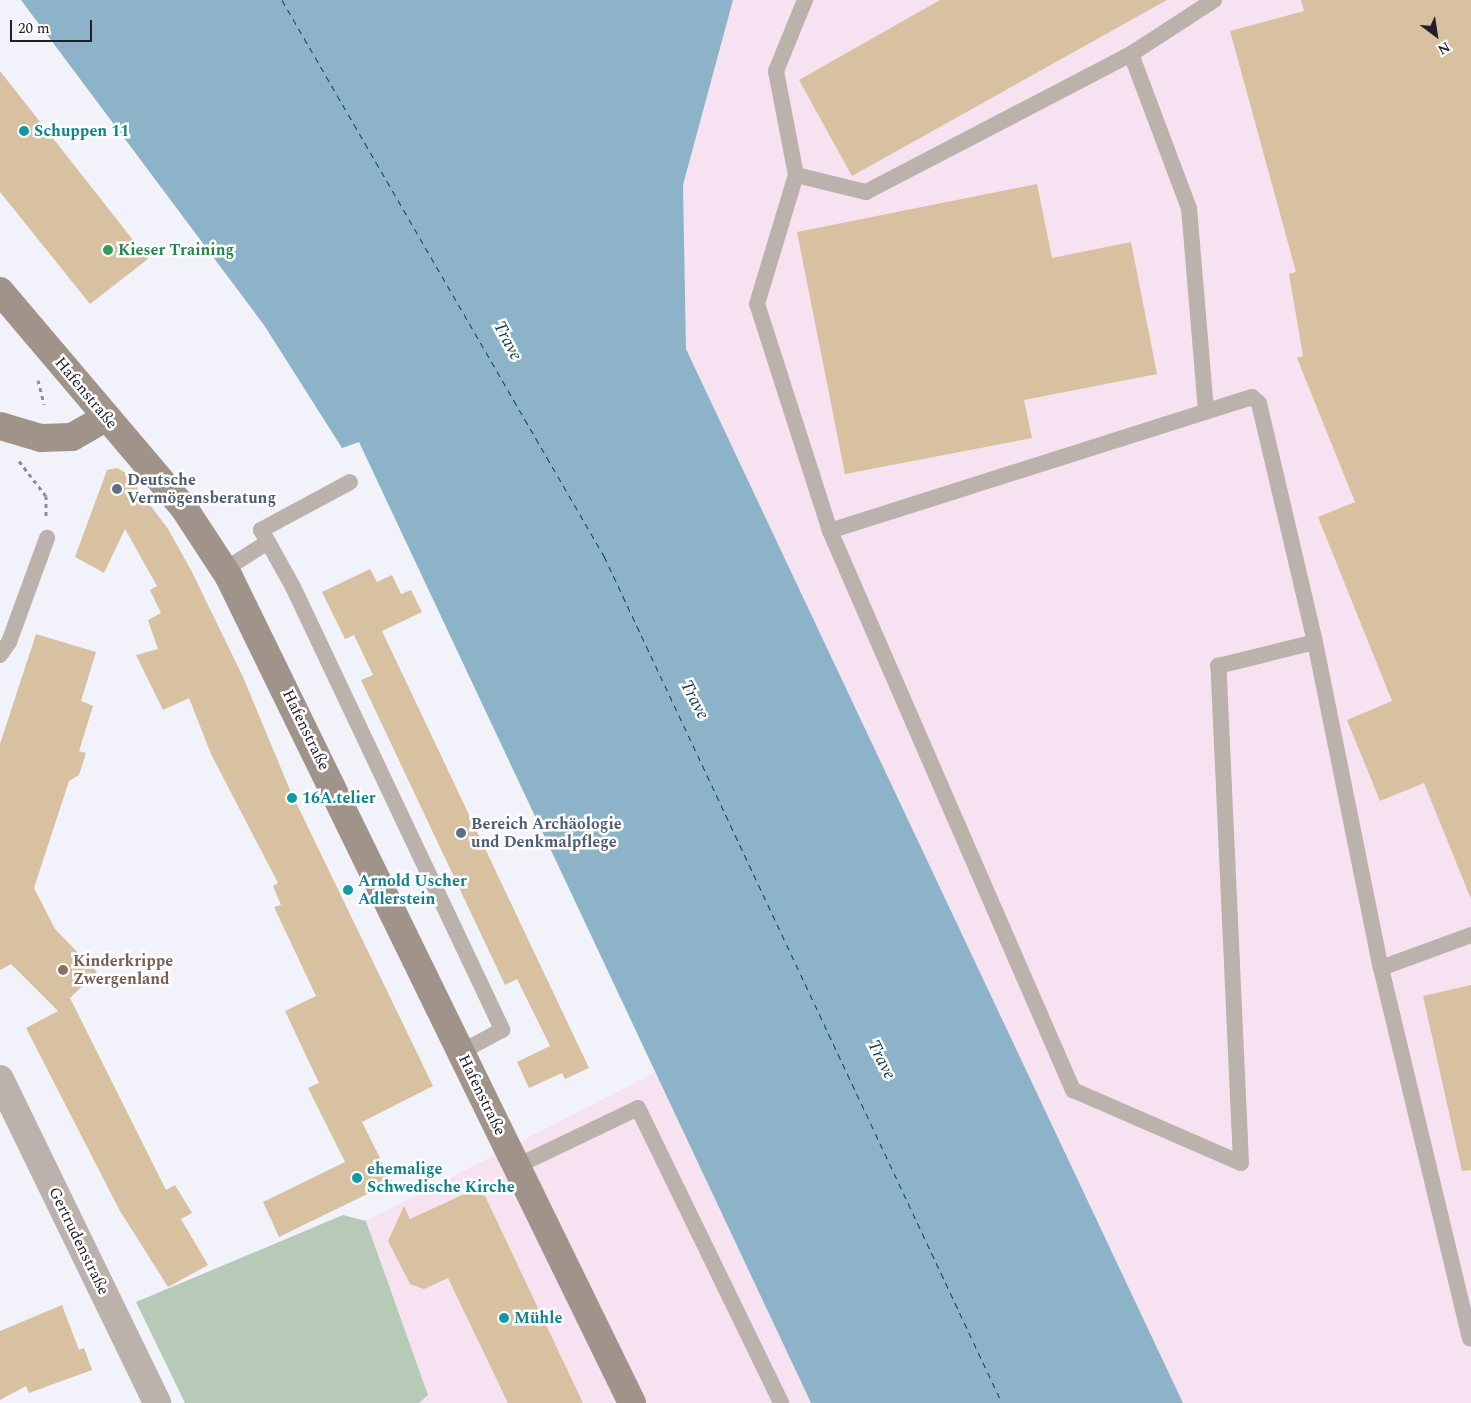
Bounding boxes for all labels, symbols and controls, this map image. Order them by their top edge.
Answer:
scale bar [12,10,95,42]
north arrow [1411,10,1461,60]
text: 20 m [18,17,50,40]
text: N [1434,36,1454,60]
place label: Schuppen 11 [34,121,129,141]
marker: Schuppen 11 [18,125,30,137]
place label: Kieser Training [118,240,234,260]
marker: Kieser Training [102,244,114,256]
water label: Trave [488,318,526,364]
street label: Hafenstraße [51,353,121,433]
place label: Deutsche Vermögensberatung [127,470,276,508]
marker: Deutsche Vermögensberatung [111,483,123,495]
water label: Trave [675,677,713,723]
street label: Hafenstraße [278,686,334,774]
place label: 16A.telier [302,788,376,808]
marker: 16A.telier [286,792,298,804]
place label: Bereich Archäologie und Denkmalpflege [471,814,622,852]
marker: Bereich Archäologie und Denkmalpflege [455,827,467,839]
place label: Arnold Uscher Adlerstein [358,871,467,909]
marker: Arnold Uscher Adlerstein [342,884,354,896]
place label: Kinderkrippe Zwergenland [73,951,173,989]
marker: Kinderkrippe Zwergenland [57,964,69,976]
water label: Trave [862,1037,900,1083]
street label: Hafenstraße [454,1051,510,1139]
place label: ehemalige Schwedische Kirche [367,1159,515,1197]
marker: ehemalige Schwedische Kirche [351,1172,363,1184]
street label: Gertrudenstraße [45,1184,113,1298]
place label: Mühle [514,1308,562,1328]
marker: Mühle [498,1312,510,1324]

